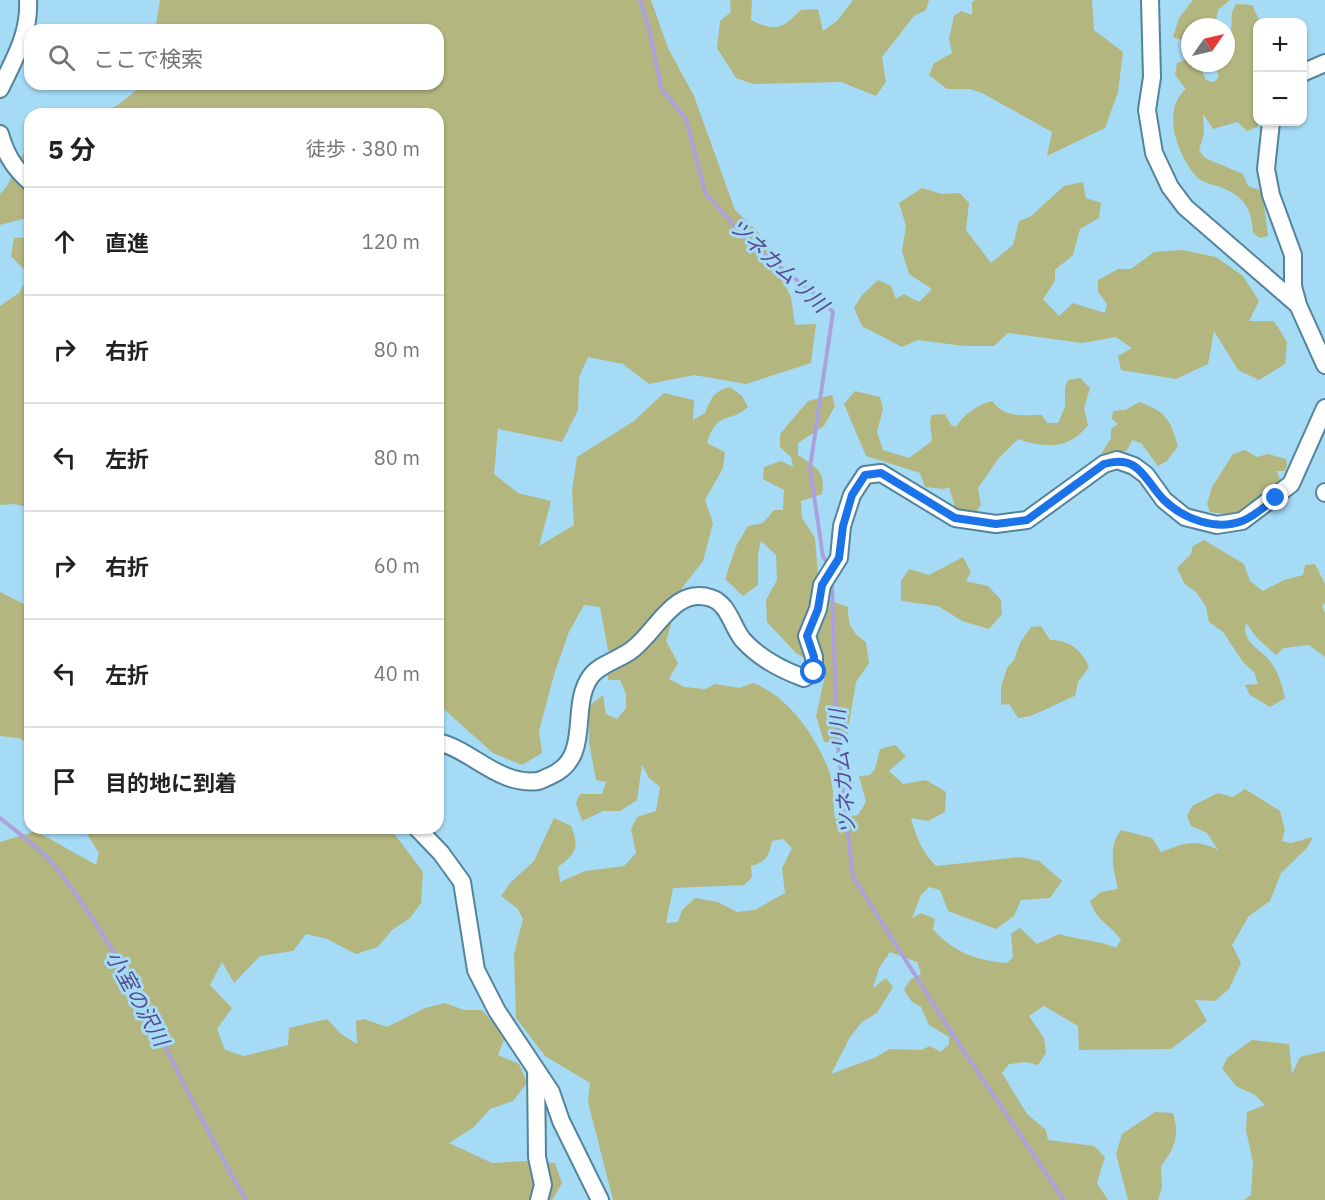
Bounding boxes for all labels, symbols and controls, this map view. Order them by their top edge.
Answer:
north arrow [1181,18,1235,72]
map controls [1253,18,1307,126]
button: + [1253,18,1307,72]
search box [24,24,444,90]
icon: search [45,41,78,74]
text: ここで検索 [93,44,203,73]
button: − [1253,72,1307,126]
text: 5 分 [48,132,96,166]
text: 徒歩 · 380 m [306,135,420,162]
water label: ツネカムリ川 [723,212,836,320]
icon: ahead [48,225,81,258]
text: 直進 [105,228,149,257]
text: 120 m [362,228,420,255]
icon: right [48,333,81,366]
text: 右折 [105,336,149,365]
text: 80 m [374,336,420,363]
icon: left [48,441,81,474]
text: 左折 [105,444,149,473]
text: 80 m [374,444,420,471]
route end [1262,484,1288,510]
icon: right [48,549,81,582]
text: 右折 [105,552,149,581]
text: 60 m [374,552,420,579]
icon: left [48,657,81,690]
route start [800,658,826,684]
text: 左折 [105,660,149,689]
text: 40 m [374,660,420,687]
water label: ツネカムリ川 [822,706,861,836]
icon: arrive [48,765,81,798]
text: 目的地に到着 [105,768,237,797]
water label: 小室の沢川 [100,945,177,1052]

